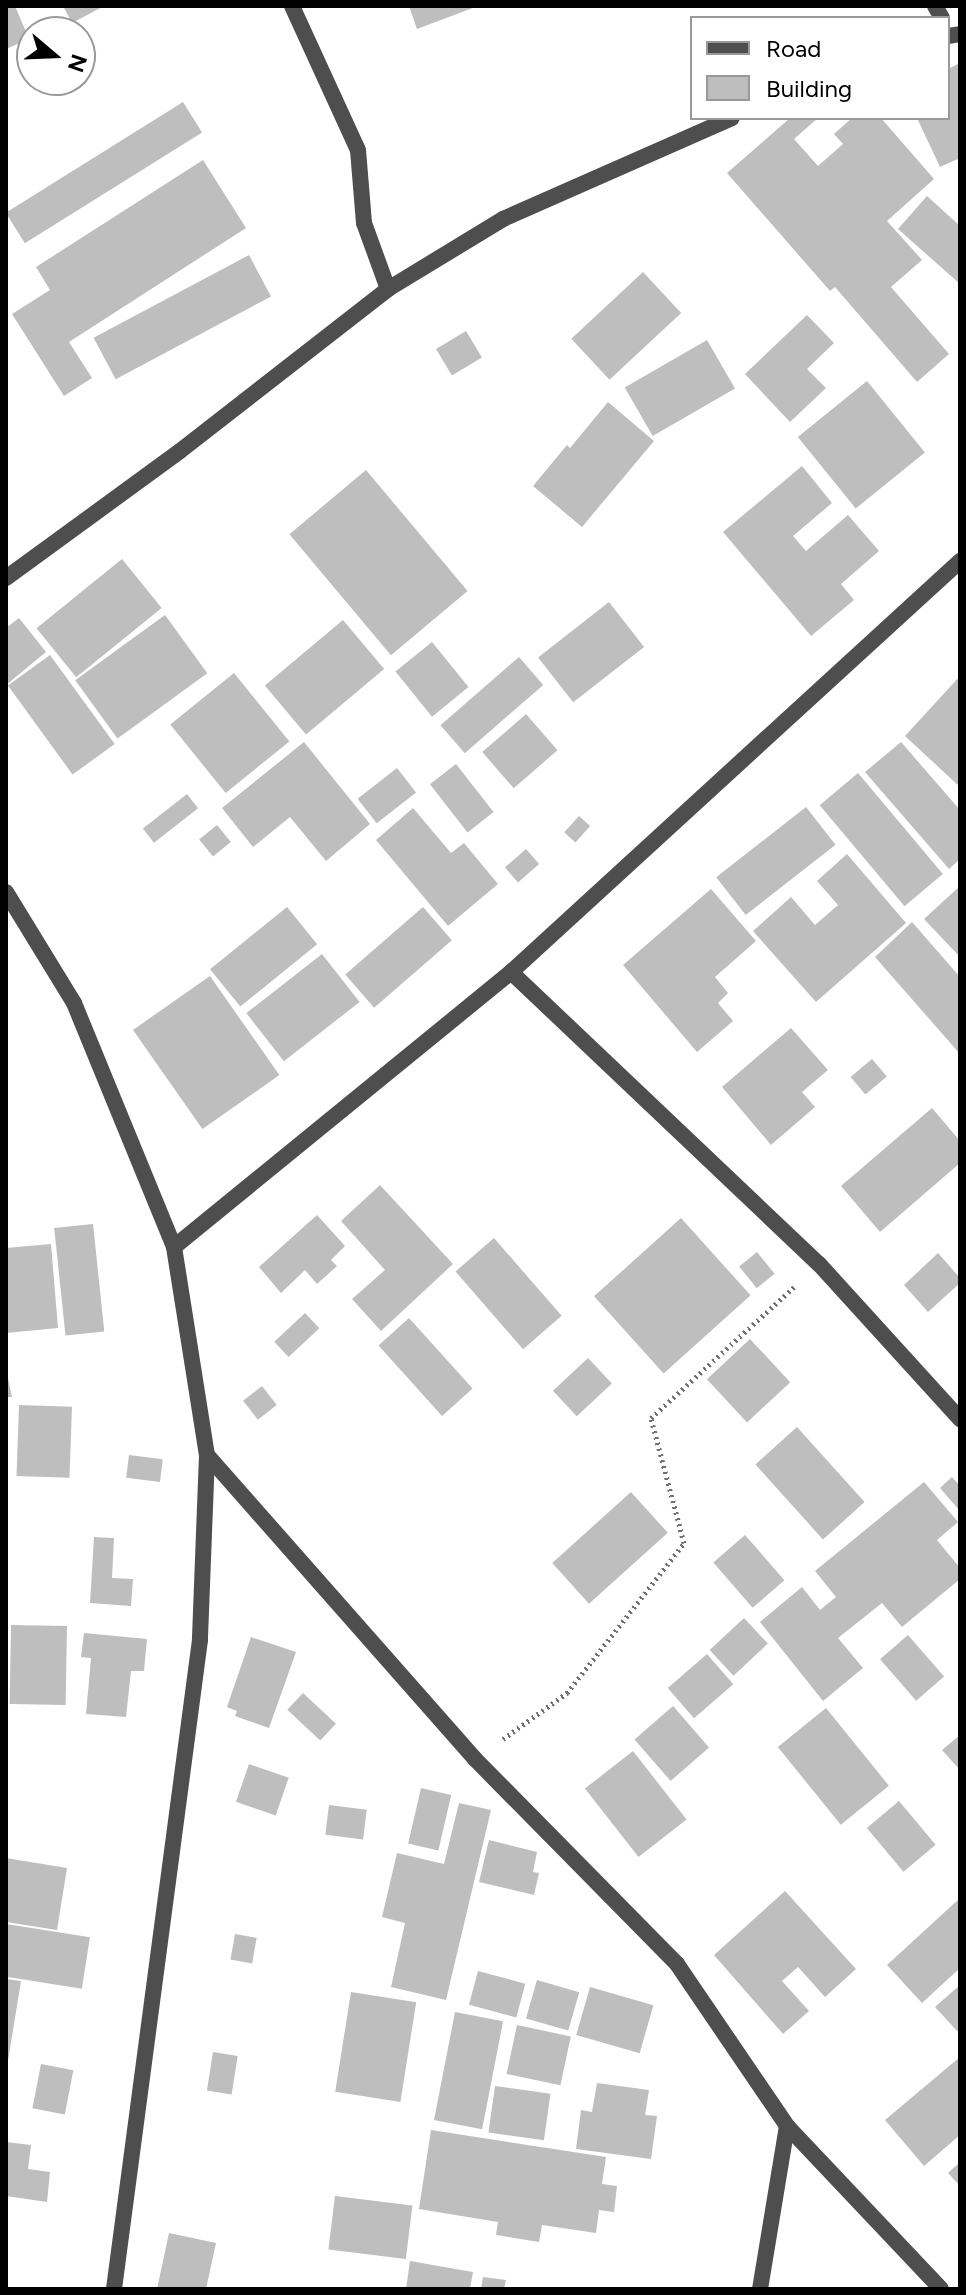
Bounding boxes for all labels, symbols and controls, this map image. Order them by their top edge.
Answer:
north arrow [16,16,96,96]
legend [690,16,950,120]
text: Road [766,34,821,63]
text: N [62,51,93,76]
text: Building [766,74,852,103]

